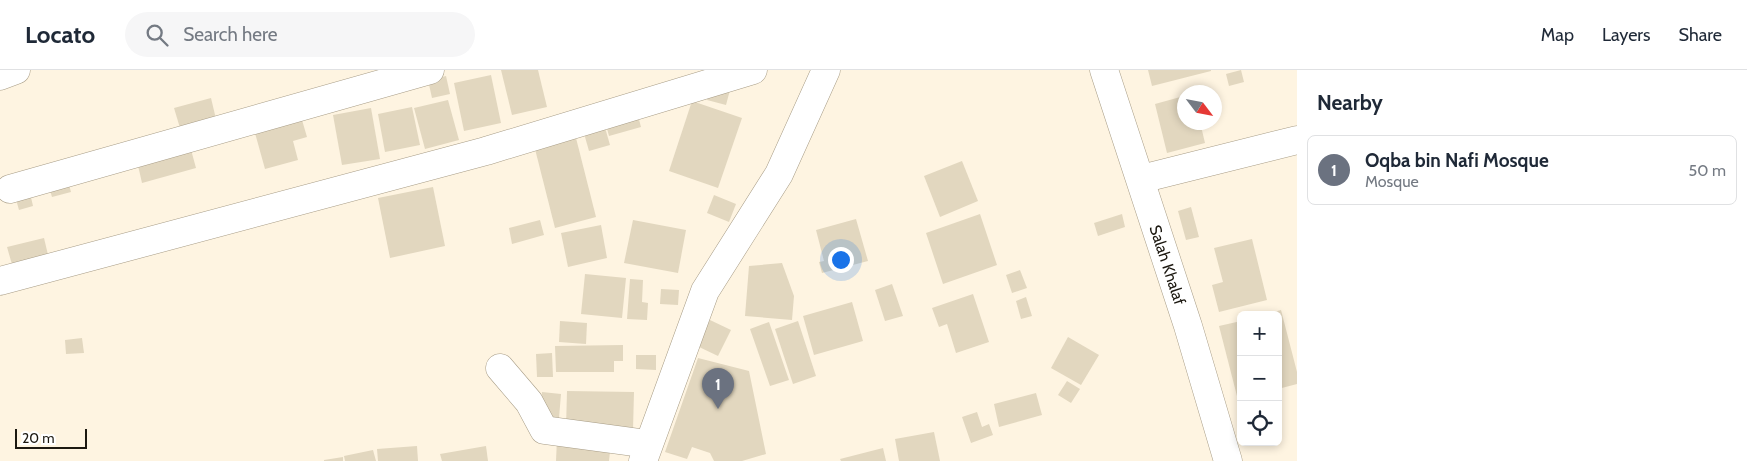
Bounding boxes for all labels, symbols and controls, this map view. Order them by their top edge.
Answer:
search box [125,12,475,57]
text: Locato [25,20,95,49]
icon: search [143,21,171,49]
text: Search here [183,23,278,46]
text: Map [1541,24,1574,46]
text: Layers [1602,24,1651,46]
text: Share [1679,24,1722,46]
north arrow [1177,85,1222,130]
text: Nearby [1317,90,1383,115]
text: Oqba bin Nafi Mosque [1365,149,1549,172]
text: 1 [1331,161,1337,180]
text: 50 m [1689,161,1726,180]
text: Mosque [1365,172,1419,191]
street label: Salah Khalaf [1146,222,1190,308]
your location [828,247,854,273]
map controls [1237,311,1282,446]
button: + [1237,311,1282,356]
button: − [1237,356,1282,401]
pin: 1 [702,368,734,409]
button: locate [1237,401,1282,446]
scale bar [15,426,88,449]
text: 20 m [22,429,55,447]

